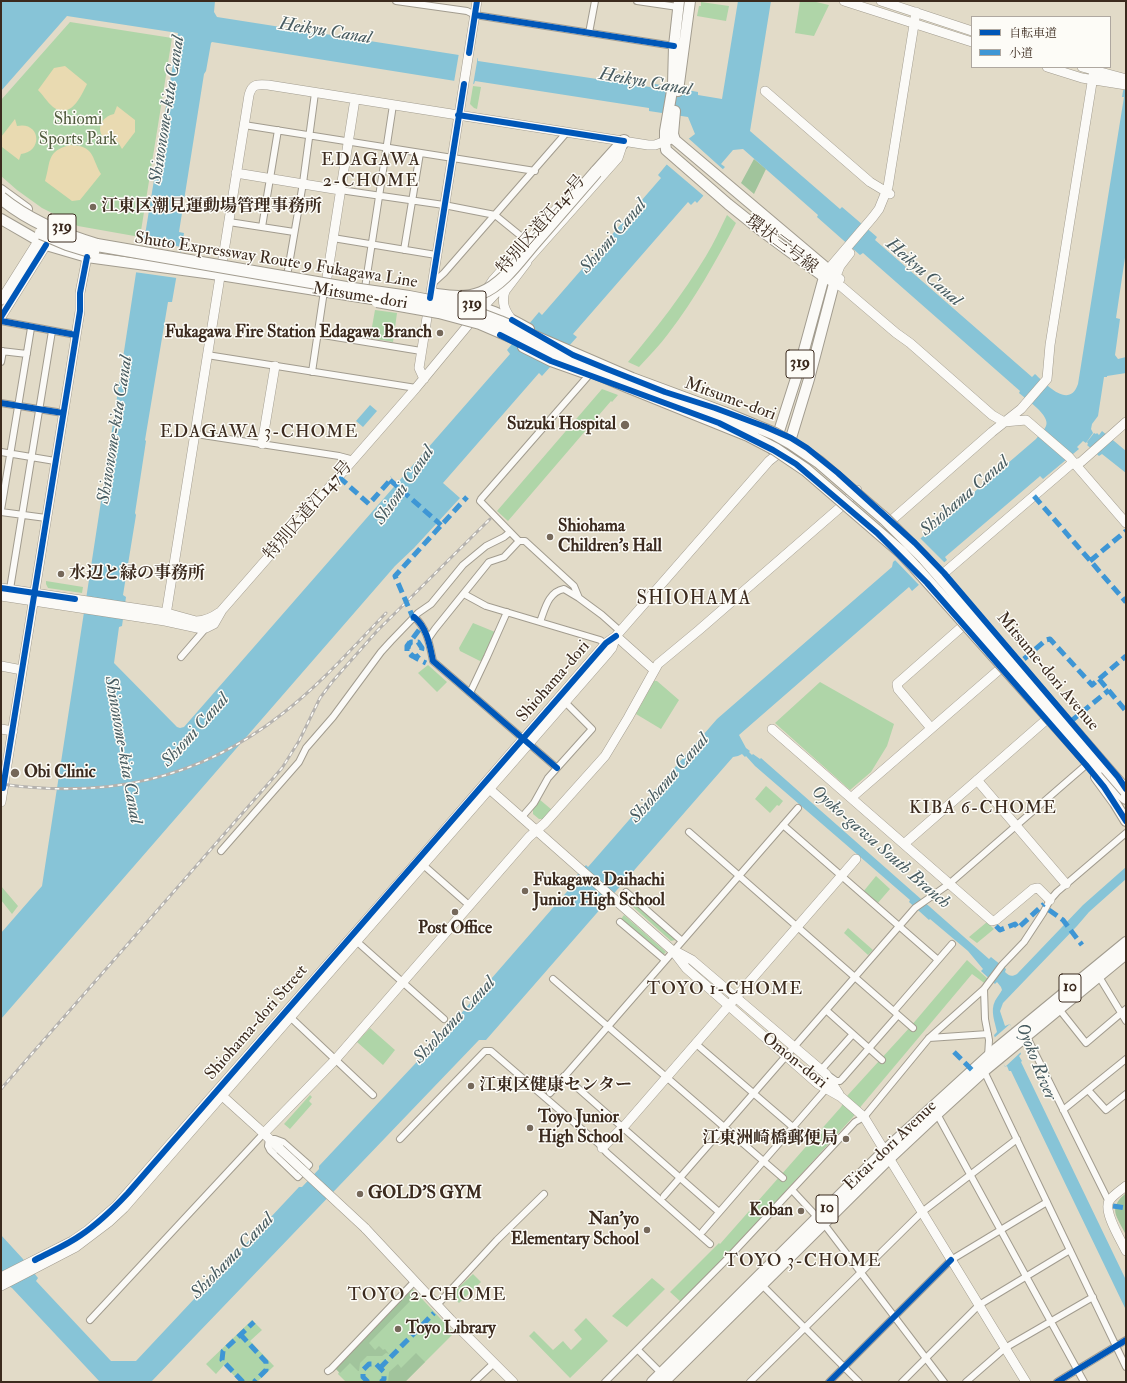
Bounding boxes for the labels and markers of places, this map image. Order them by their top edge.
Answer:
place label: 江東区潮見運動場管理事務所 [101,197,322,217]
marker: 江東区潮見運動場管理事務所 [88,202,98,212]
place label: Fukagawa Fire Station Edagawa Branch [165,323,432,343]
marker: Fukagawa Fire Station Edagawa Branch [435,328,445,338]
place label: Suzuki Hospital [507,415,616,435]
marker: Suzuki Hospital [619,419,631,431]
place label: Shiohama Children's Hall [558,517,662,557]
marker: Shiohama Children's Hall [545,532,555,542]
place label: 水辺と緑の事務所 [69,564,205,584]
marker: 水辺と緑の事務所 [56,569,66,579]
place label: Obi Clinic [24,763,96,783]
marker: Obi Clinic [9,767,21,779]
place label: Fukagawa Daihachi Junior High School [533,871,665,911]
marker: Fukagawa Daihachi Junior High School [520,886,530,896]
marker: Post Office [450,907,460,917]
place label: Post Office [418,919,492,939]
place label: 江東区健康センター [479,1076,632,1096]
marker: 江東区健康センター [466,1081,476,1091]
place label: Toyo Junior High School [538,1108,623,1148]
marker: Toyo Junior High School [525,1123,535,1133]
place label: 江東洲崎橋郵便局 [702,1129,838,1149]
marker: 江東洲崎橋郵便局 [841,1134,851,1144]
place label: GOLD'S GYM [368,1184,482,1204]
marker: GOLD'S GYM [355,1189,365,1199]
place label: Koban [749,1201,793,1221]
marker: Koban [796,1206,806,1216]
place label: Nan'yo Elementary School [511,1210,639,1250]
marker: Nan'yo Elementary School [642,1225,652,1235]
place label: Toyo Library [406,1319,496,1339]
marker: Toyo Library [393,1324,403,1334]

